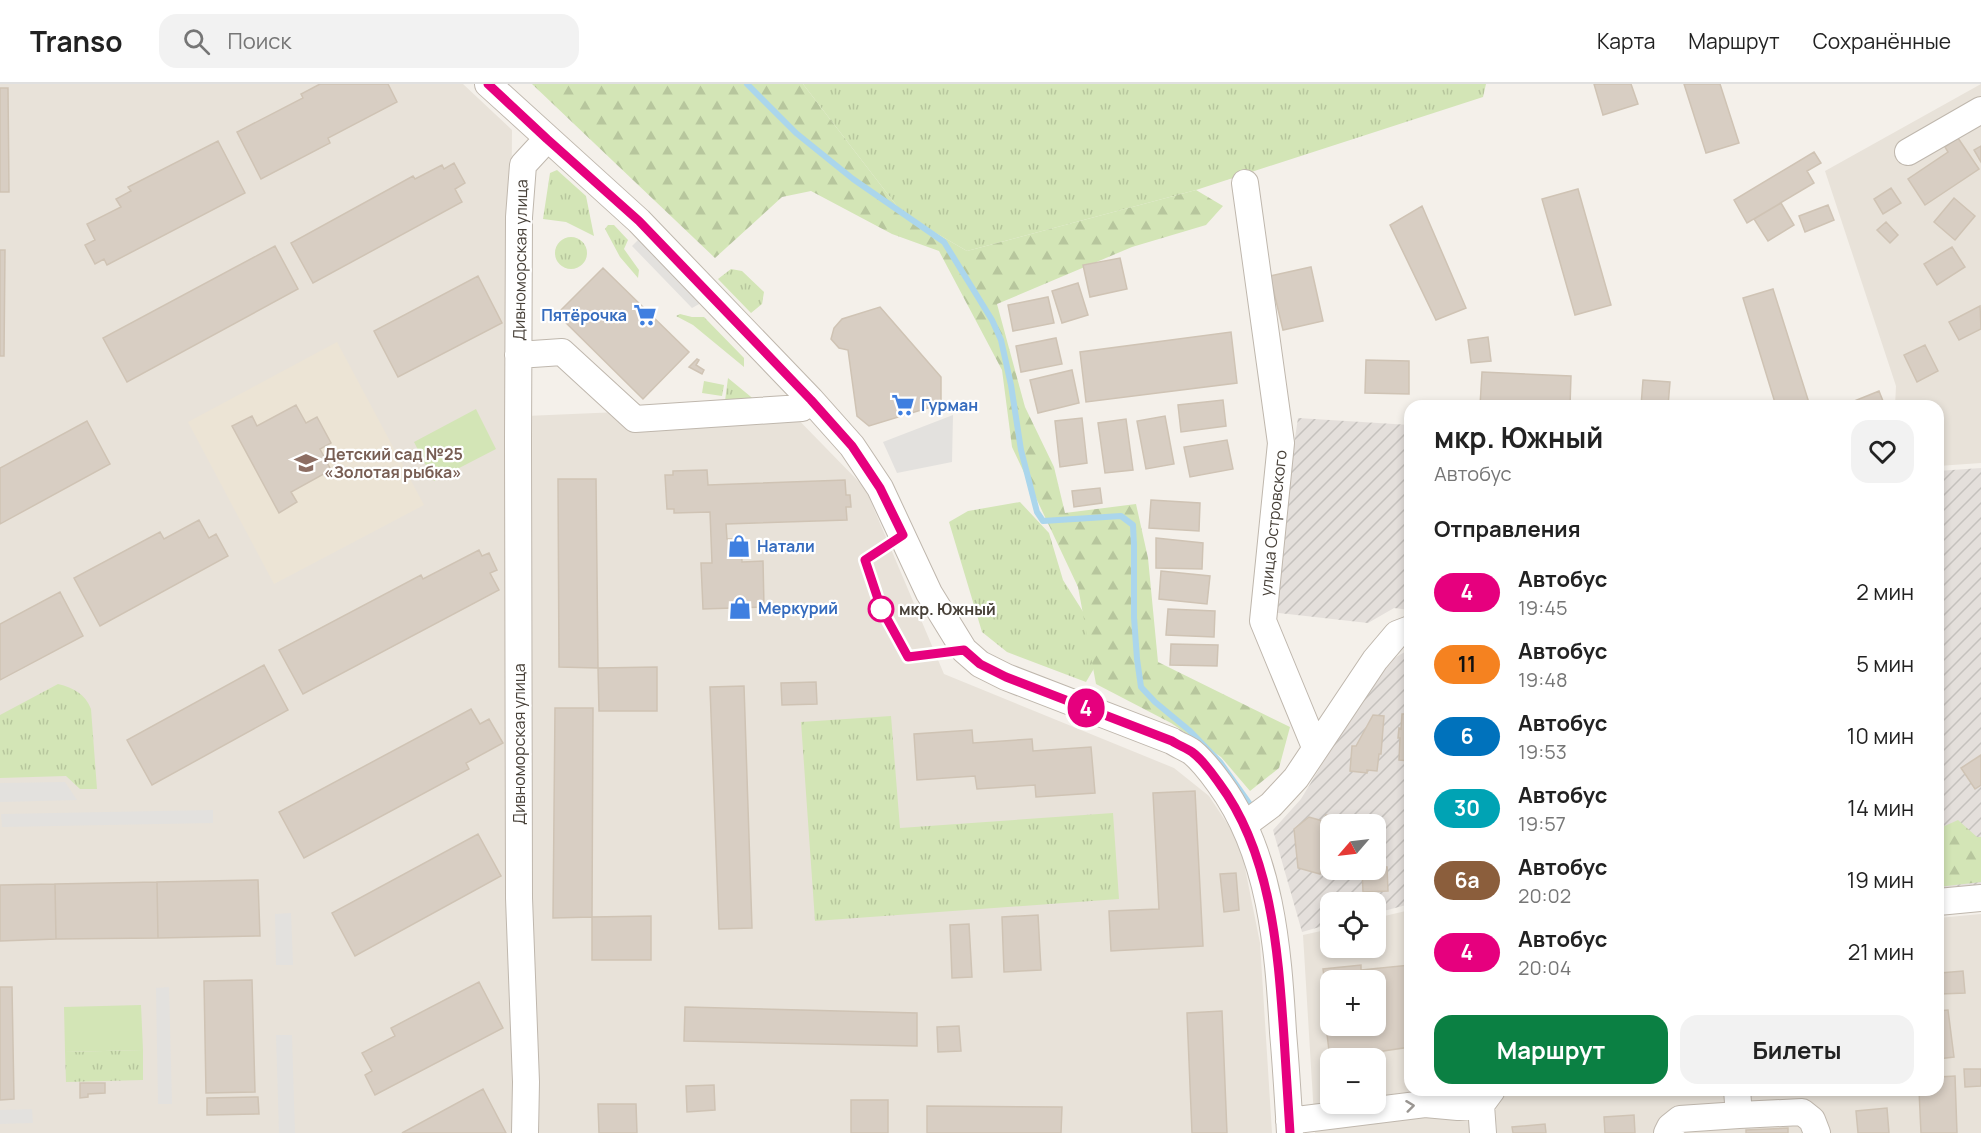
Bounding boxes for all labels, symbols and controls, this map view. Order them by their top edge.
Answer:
search box [159,14,579,68]
text: Transo [30,22,123,60]
icon: search [180,25,213,58]
text: Поиск [228,26,291,56]
text: Карта [1597,27,1655,55]
text: Маршрут [1688,27,1780,55]
text: Сохранённые [1813,27,1951,55]
street label: Дивноморская улица [508,179,532,341]
supermarket icon: Пятёрочка [632,302,658,328]
place label: Пятёрочка [541,304,627,326]
supermarket icon: Гурман [890,392,916,418]
place label: Гурман [921,394,978,416]
text: мкр. Южный [1434,418,1603,456]
button: heart [1851,420,1914,483]
place label: Детский сад №25 «Золотая рыбка» [324,443,463,483]
street label: улица Островского [1254,449,1292,597]
school or university icon: Детский сад №25 «Золотая рыбка» [293,450,319,476]
text: Автобус [1434,460,1512,487]
text: Отправления [1434,514,1581,544]
shop icon: Натали [726,533,752,559]
place label: Натали [757,535,815,557]
text: Автобус [1518,564,1607,594]
text: 2 мин [1856,577,1914,607]
text: 4 [1461,578,1473,606]
text: 19:45 [1518,594,1568,621]
shop icon: Меркурий [727,595,753,621]
marker: мкр. Южный [868,596,894,622]
place label: Меркурий [758,597,838,619]
place label: мкр. Южный [899,598,996,620]
text: Автобус [1518,636,1607,666]
text: 5 мин [1856,649,1914,679]
text: 11 [1458,650,1476,678]
street label: Дивноморская улица [508,663,530,825]
text: 19:48 [1518,666,1568,693]
line badge: 4 [1066,688,1106,728]
text: 4 [1080,694,1092,722]
text: Автобус [1518,708,1607,738]
text: 10 мин [1847,721,1914,751]
text: 6 [1460,722,1474,750]
text: 19:53 [1518,738,1567,765]
text: Автобус [1518,780,1607,810]
text: 14 мин [1847,793,1914,823]
text: 30 [1454,794,1480,822]
text: 19:57 [1518,810,1566,837]
north arrow [1320,814,1386,880]
map controls [1320,814,1386,1114]
text: Автобус [1518,852,1607,882]
text: 19 мин [1847,865,1914,895]
text: 6а [1454,866,1480,894]
text: 20:02 [1518,882,1571,909]
button: locate [1320,892,1386,958]
text: Автобус [1518,924,1607,954]
text: 21 мин [1848,937,1914,967]
text: 4 [1461,938,1473,966]
text: 20:04 [1518,954,1572,981]
button: + [1320,970,1386,1036]
button: Маршрут [1434,1015,1668,1084]
button: Билеты [1680,1015,1914,1084]
button: − [1320,1048,1386,1114]
one-way arrow [1405,1101,1414,1113]

